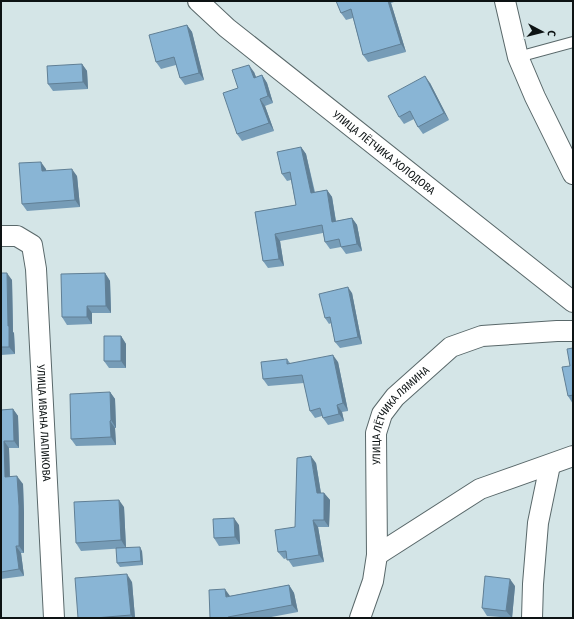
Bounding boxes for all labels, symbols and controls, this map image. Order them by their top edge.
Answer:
north arrow [522,12,562,52]
text: С [545,30,558,37]
street label: УЛИЦА ЛЁТЧИКА ХОЛОДОВА [329,108,438,197]
street label: УЛИЦА ИВАНА ЛАПИКОВА [34,363,53,482]
street label: УЛИЦА ЛЁТЧИКА ЛЯМИНА [370,363,432,466]

